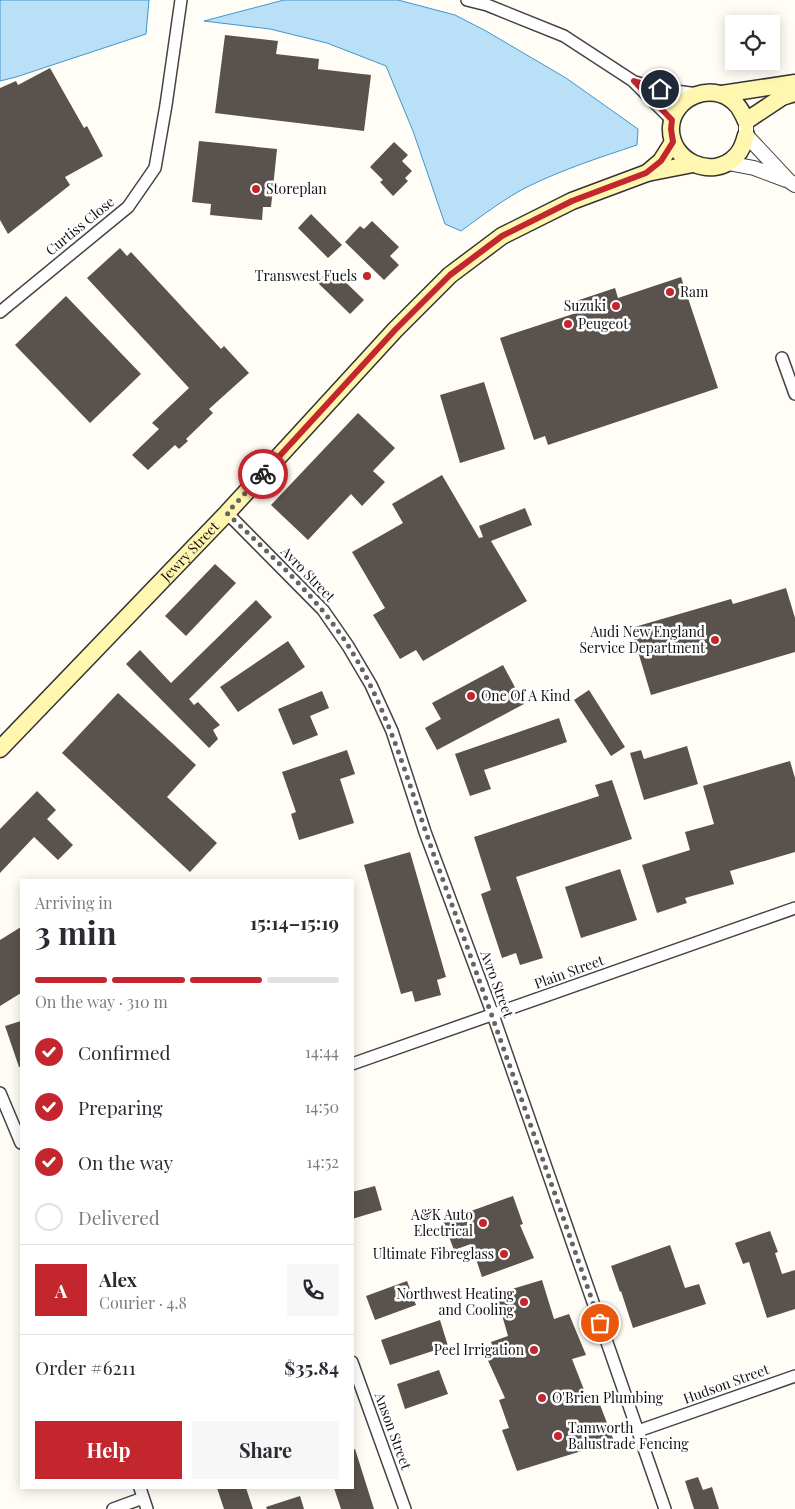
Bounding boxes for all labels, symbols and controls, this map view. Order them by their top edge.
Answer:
map controls [725,15,780,70]
button: locate [725,15,780,70]
pin [639,68,681,110]
icon: home [646,75,674,103]
place label: Storeplan [266,179,327,198]
marker: Storeplan [250,183,262,195]
street label: Curtiss Close [41,192,118,259]
place label: Transwest Fuels [255,266,357,285]
marker: Transwest Fuels [361,270,373,282]
place label: Ram [680,282,709,301]
marker: Ram [664,286,676,298]
place label: Suzuki [564,296,606,315]
marker: Suzuki [610,300,622,312]
place label: Peugeot [578,314,629,333]
marker: Peugeot [562,318,574,330]
courier [238,449,288,499]
icon: bike [249,460,277,488]
street label: Jewry Street [156,516,224,586]
street label: Avro Street [276,541,340,606]
place label: Audi New England Service Department [579,622,706,657]
marker: Audi New England Service Department [709,634,721,646]
place label: One Of A Kind [481,686,570,705]
marker: One Of A Kind [465,690,477,702]
text: Arriving in [35,892,113,913]
text: 15:14–15:19 [250,909,339,935]
text: 3 min [35,910,117,953]
street label: Avro Street [476,947,519,1021]
street label: Plain Street [531,950,607,993]
text: On the way · 310 m [35,991,168,1012]
icon: check [35,1038,63,1066]
text: Confirmed [78,1039,171,1065]
text: 14:44 [305,1041,339,1062]
icon: check [35,1093,63,1121]
text: Preparing [78,1094,163,1120]
text: 14:50 [305,1096,339,1117]
icon: check [35,1148,63,1176]
text: On the way [78,1149,173,1175]
text: 14:52 [307,1151,339,1172]
text: Delivered [78,1204,160,1230]
place label: A&K Auto Electrical [410,1205,473,1240]
marker: A&K Auto Electrical [477,1217,489,1229]
place label: Ultimate Fibreglass [373,1244,494,1263]
marker: Ultimate Fibreglass [498,1248,510,1260]
button: phone [287,1264,339,1316]
text: Alex [99,1266,137,1292]
text: A [55,1277,67,1303]
place label: Northwest Heating and Cooling [396,1284,515,1319]
text: Courier · 4.8 [99,1292,187,1313]
marker: Northwest Heating and Cooling [518,1296,530,1308]
pin [579,1302,621,1344]
icon: bag [586,1309,614,1337]
place label: Peel Irrigation [434,1340,525,1359]
marker: Peel Irrigation [528,1344,540,1356]
text: Order #6211 [35,1354,136,1380]
text: $35.84 [284,1354,339,1380]
street label: Hudson Street [680,1359,772,1408]
place label: O'Brien Plumbing [552,1388,664,1407]
street label: Anson Street [370,1389,417,1473]
marker: O'Brien Plumbing [536,1392,548,1404]
place label: Tamworth Balustrade Fencing [568,1418,689,1453]
button: Help [35,1421,182,1479]
button: Share [192,1421,339,1479]
marker: Tamworth Balustrade Fencing [552,1430,564,1442]

